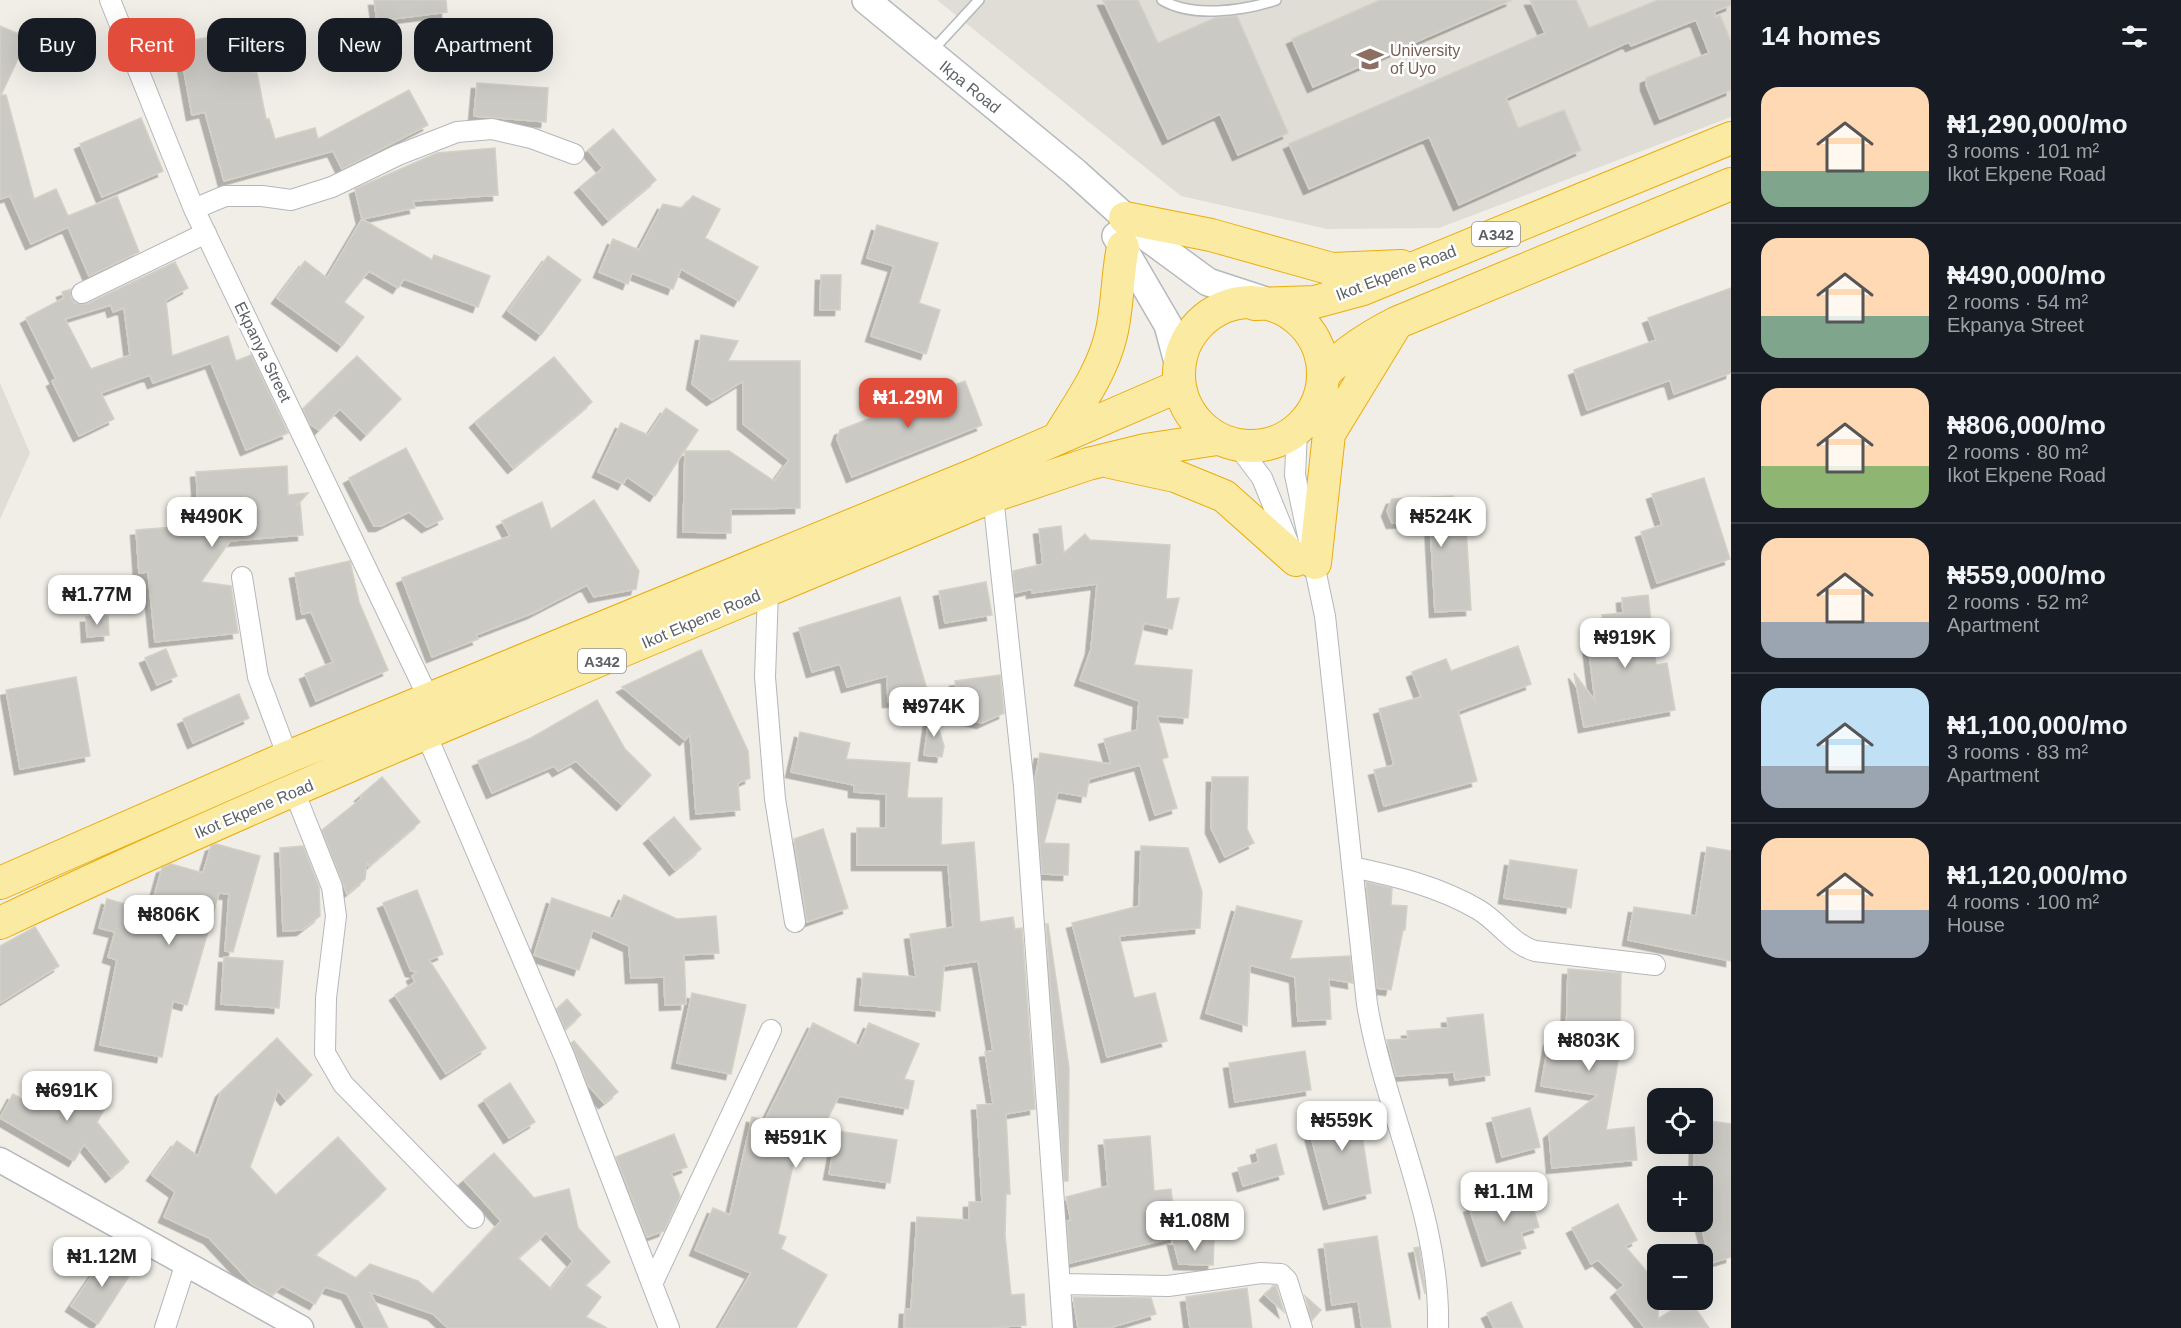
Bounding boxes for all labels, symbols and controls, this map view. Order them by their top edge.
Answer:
chip: Buy [18,18,96,72]
chip: Rent [108,18,195,72]
chip: Filters [207,18,306,72]
chip: New [318,18,402,72]
chip: Apartment [414,18,553,72]
icon: filters [2118,20,2151,53]
text: 14 homes [1761,21,1881,51]
place label: University of Uyo [1390,42,1460,77]
school or university icon: University of Uyo [1355,44,1385,74]
street label: Ikpa Road [936,57,1004,117]
text: ₦1,290,000/mo [1947,109,2128,139]
icon: home [1809,111,1881,183]
text: 3 rooms · 101 m² [1947,140,2099,162]
text: Ikot Ekpene Road [1947,163,2106,185]
road number: A342 [1472,222,1520,246]
street label: Ikot Ekpene Road [1334,242,1458,304]
text: ₦490,000/mo [1947,260,2106,290]
icon: home [1809,262,1881,334]
text: 2 rooms · 54 m² [1947,291,2088,313]
street label: Ekpanya Street [231,299,295,405]
text: Ekpanya Street [1947,314,2084,336]
pin: ₦1.29M [859,378,957,429]
text: ₦1.29M [873,386,943,408]
text: ₦806,000/mo [1947,410,2106,440]
icon: home [1809,412,1881,484]
text: 2 rooms · 80 m² [1947,441,2088,463]
text: Ikot Ekpene Road [1947,464,2106,486]
pin: ₦490K [170,497,254,548]
pin: ₦524K [1399,497,1483,548]
text: ₦490K [181,505,243,527]
text: ₦524K [1410,505,1472,527]
text: ₦559,000/mo [1947,560,2106,590]
icon: home [1809,562,1881,634]
pin: ₦1.77M [48,575,146,626]
text: ₦1.77M [62,583,132,605]
street label: Ikot Ekpene Road [639,586,763,652]
text: 2 rooms · 52 m² [1947,591,2088,613]
text: Apartment [1947,614,2039,636]
pin: ₦919K [1583,618,1667,669]
text: ₦919K [1594,626,1656,648]
road number: A342 [578,649,626,673]
pin: ₦974K [892,687,976,738]
text: ₦974K [903,695,965,717]
text: ₦1,100,000/mo [1947,710,2128,740]
icon: home [1809,712,1881,784]
text: 3 rooms · 83 m² [1947,741,2088,763]
text: Apartment [1947,764,2039,786]
street label: Ikot Ekpene Road [192,776,316,842]
text: ₦1,120,000/mo [1947,860,2128,890]
icon: home [1809,862,1881,934]
text: 4 rooms · 100 m² [1947,891,2099,913]
pin: ₦806K [127,895,211,946]
text: ₦806K [138,903,200,925]
text: House [1947,914,2005,936]
pin: ₦803K [1547,1021,1631,1072]
text: ₦803K [1558,1029,1620,1051]
pin: ₦691K [25,1071,109,1122]
text: ₦691K [36,1079,98,1101]
map controls [1647,1088,1713,1310]
button: locate [1647,1088,1713,1154]
pin: ₦559K [1300,1101,1384,1152]
text: ₦559K [1311,1109,1373,1131]
pin: ₦591K [754,1118,838,1169]
text: ₦591K [765,1126,827,1148]
button: + [1647,1166,1713,1232]
pin: ₦1.1M [1462,1172,1546,1223]
text: ₦1.1M [1475,1180,1533,1202]
pin: ₦1.08M [1146,1201,1244,1252]
text: ₦1.08M [1160,1209,1230,1231]
pin: ₦1.12M [53,1237,151,1288]
button: − [1647,1244,1713,1310]
text: ₦1.12M [67,1245,137,1267]

